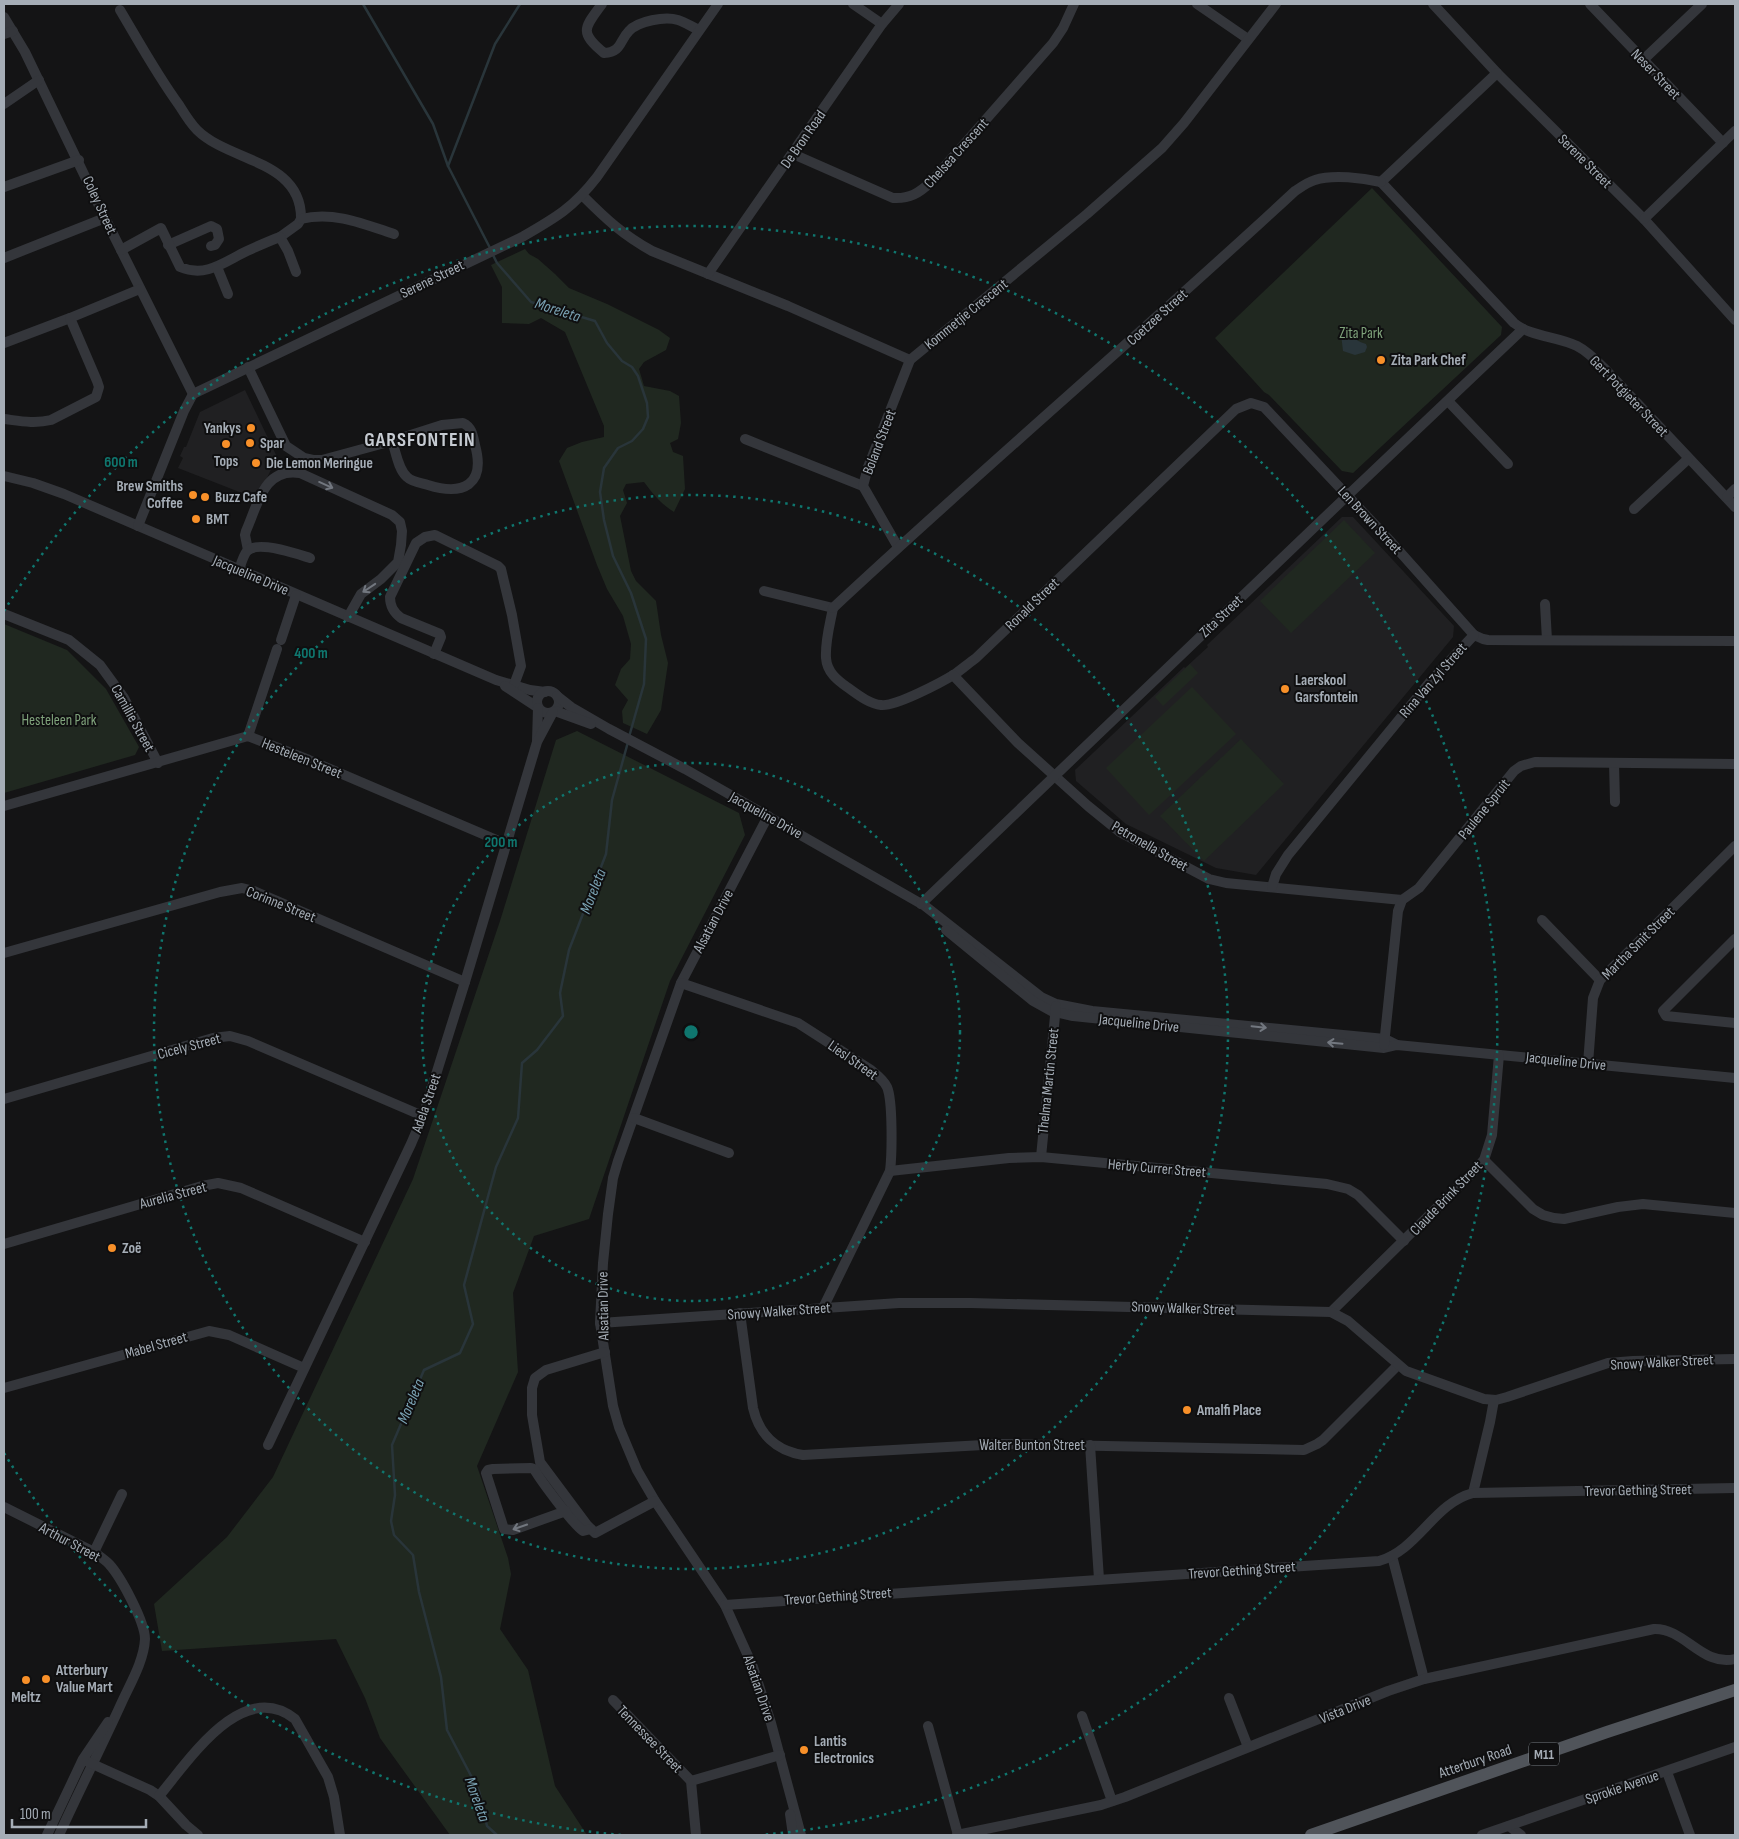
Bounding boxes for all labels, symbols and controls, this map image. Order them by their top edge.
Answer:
street label: Neser Street [1627,45,1685,104]
street label: De Bron Road [777,107,830,172]
street label: Chelsea Crescent [920,114,993,192]
street label: Serene Street [1554,130,1616,193]
street label: Coley Street [78,173,121,238]
street label: Serene Street [397,256,468,303]
street label: Kommetjie Crescent [921,275,1012,354]
street label: Coetzee Street [1123,285,1192,350]
water label: Moreleta [532,294,583,327]
park label: Zita Park [1339,324,1383,343]
place label: Zita Park Chef [1391,351,1466,370]
street label: Gert Potgieter Street [1585,352,1672,441]
marker: Zita Park Chef [1375,354,1387,366]
street label: Boland Street [858,407,901,477]
place label: Yankys [204,419,241,438]
marker: Yankys [245,422,257,434]
district label: GARSFONTEIN [364,428,476,452]
place label: Spar [260,434,284,453]
marker: Spar [244,437,256,449]
marker: Tops [220,438,232,450]
place label: Tops [214,452,238,471]
text: 600 m [104,453,138,472]
place label: Die Lemon Meringue [266,454,373,473]
marker: Die Lemon Meringue [250,457,262,469]
place label: Brew Smiths Coffee [116,477,183,513]
one-way arrow [318,480,333,490]
street label: Len Brown Street [1333,482,1406,559]
place label: Buzz Cafe [215,488,267,507]
marker: Brew Smiths Coffee [187,489,199,501]
marker: Buzz Cafe [199,491,211,503]
place label: BMT [206,510,230,529]
marker: BMT [190,513,202,525]
street label: Jacqueline Drive [209,551,291,600]
street label: Ronald Street [1001,574,1064,635]
one-way arrow [363,583,377,593]
street label: Zita Street [1196,591,1247,642]
street label: Rina Van Zyl Street [1395,638,1472,722]
text: 400 m [294,644,328,663]
place label: Laerskool Garsfontein [1295,671,1358,707]
street label: Camillie Street [106,681,159,756]
marker: Laerskool Garsfontein [1279,683,1291,695]
park label: Hesteleen Park [21,711,97,730]
street label: Hesteleen Street [259,734,345,783]
street label: Paulene Spruit [1454,775,1515,843]
street label: Jacqueline Drive [725,787,805,843]
street label: Petronella Street [1108,817,1192,876]
text: 200 m [484,833,518,852]
water label: Moreleta [576,866,611,917]
street label: Corinne Street [243,882,319,927]
street label: Alsatian Drive [688,886,738,957]
street label: Martha Smit Street [1598,902,1679,984]
street label: Jacqueline Drive [1097,1010,1180,1037]
one-way arrow [1251,1022,1267,1031]
centre of rings [682,1023,700,1041]
street label: Thelma Martin Street [1034,1027,1064,1135]
street label: Cicely Street [155,1029,223,1064]
street label: Liesl Street [824,1036,882,1085]
one-way arrow [1328,1038,1344,1048]
street label: Jacqueline Drive [1524,1048,1607,1075]
street label: Adela Street [407,1071,446,1136]
street label: Herby Currer Street [1107,1155,1207,1182]
street label: Claude Brink Street [1406,1157,1487,1240]
street label: Aurelia Street [137,1177,209,1214]
place label: Zoë [122,1239,141,1258]
marker: Zoë [106,1242,118,1254]
street label: Alsatian Drive [593,1272,614,1341]
street label: Snowy Walker Street [1131,1297,1235,1320]
street label: Snowy Walker Street [727,1298,832,1325]
street label: Mabel Street [123,1327,190,1363]
street label: Snowy Walker Street [1610,1350,1715,1375]
water label: Moreleta [394,1376,429,1427]
place label: Amalfi Place [1196,1401,1261,1420]
marker: Amalfi Place [1181,1404,1193,1416]
street label: Walter Bunton Street [979,1436,1085,1455]
street label: Trevor Gething Street [1584,1480,1692,1501]
street label: Arthur Street [35,1518,104,1567]
one-way arrow [512,1523,528,1532]
street label: Trevor Gething Street [1188,1557,1297,1584]
street label: Trevor Gething Street [784,1583,893,1610]
street label: Alsatian Drive [738,1652,779,1724]
place label: Atterbury Value Mart [55,1661,113,1697]
marker: Atterbury Value Mart [40,1673,52,1685]
marker: Meltz [20,1674,32,1686]
place label: Meltz [11,1688,41,1707]
street label: Vista Drive [1317,1691,1374,1728]
street label: Tennessee Street [613,1702,687,1777]
place label: Lantis Electronics [814,1732,874,1768]
street label: Atterbury Road [1435,1740,1514,1783]
road number: M11 [1529,1742,1559,1766]
marker: Lantis Electronics [798,1744,810,1756]
street label: Sprokie Avenue [1583,1766,1661,1809]
water label: Moreleta [460,1774,494,1825]
scale bar [12,1796,146,1828]
text: 100 m [20,1805,51,1824]

